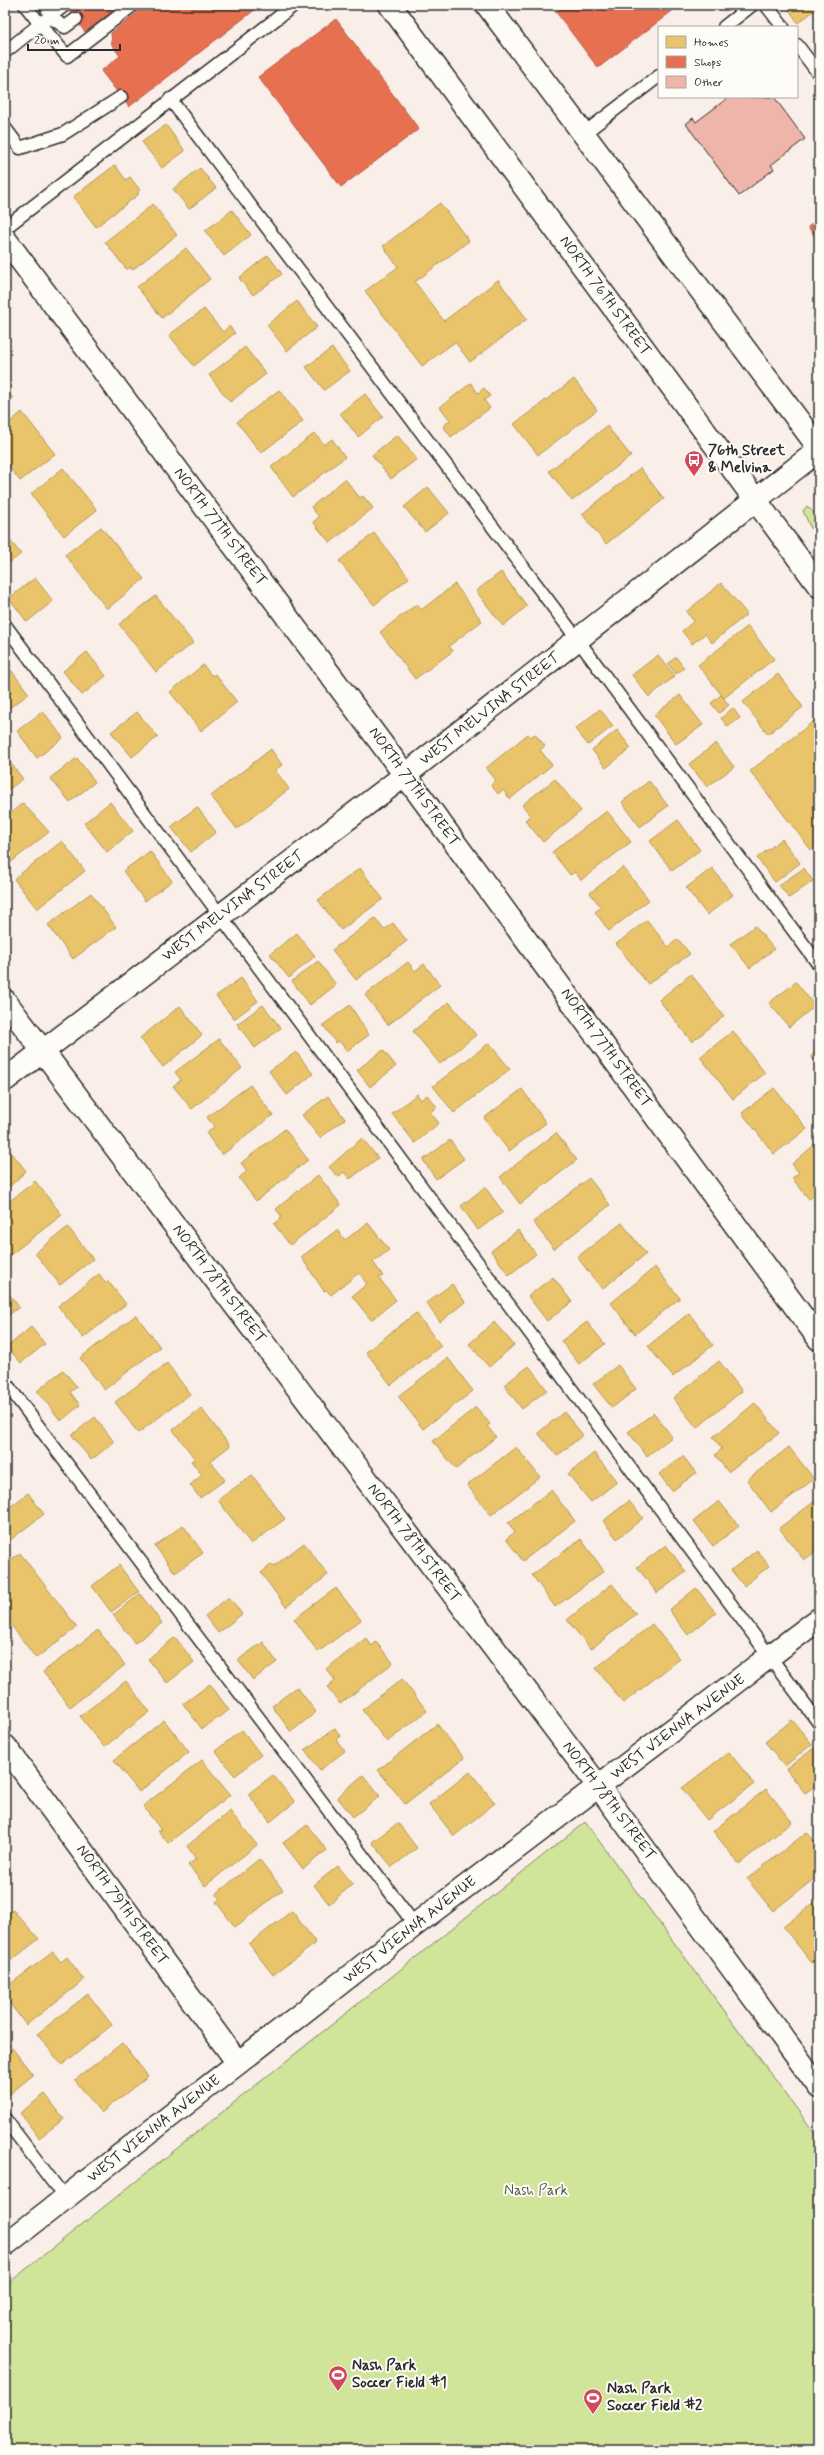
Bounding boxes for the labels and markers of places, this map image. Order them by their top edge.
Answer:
place label: 76th Street & Melvina [708,441,786,478]
bus stop icon: 76th Street & Melvina [683,449,705,477]
place label: Nash Park Soccer Field #1 [352,2356,447,2393]
sports icon: Nash Park Soccer Field #1 [327,2364,349,2392]
place label: Nash Park Soccer Field #2 [607,2379,703,2416]
sports icon: Nash Park Soccer Field #2 [582,2387,604,2415]

